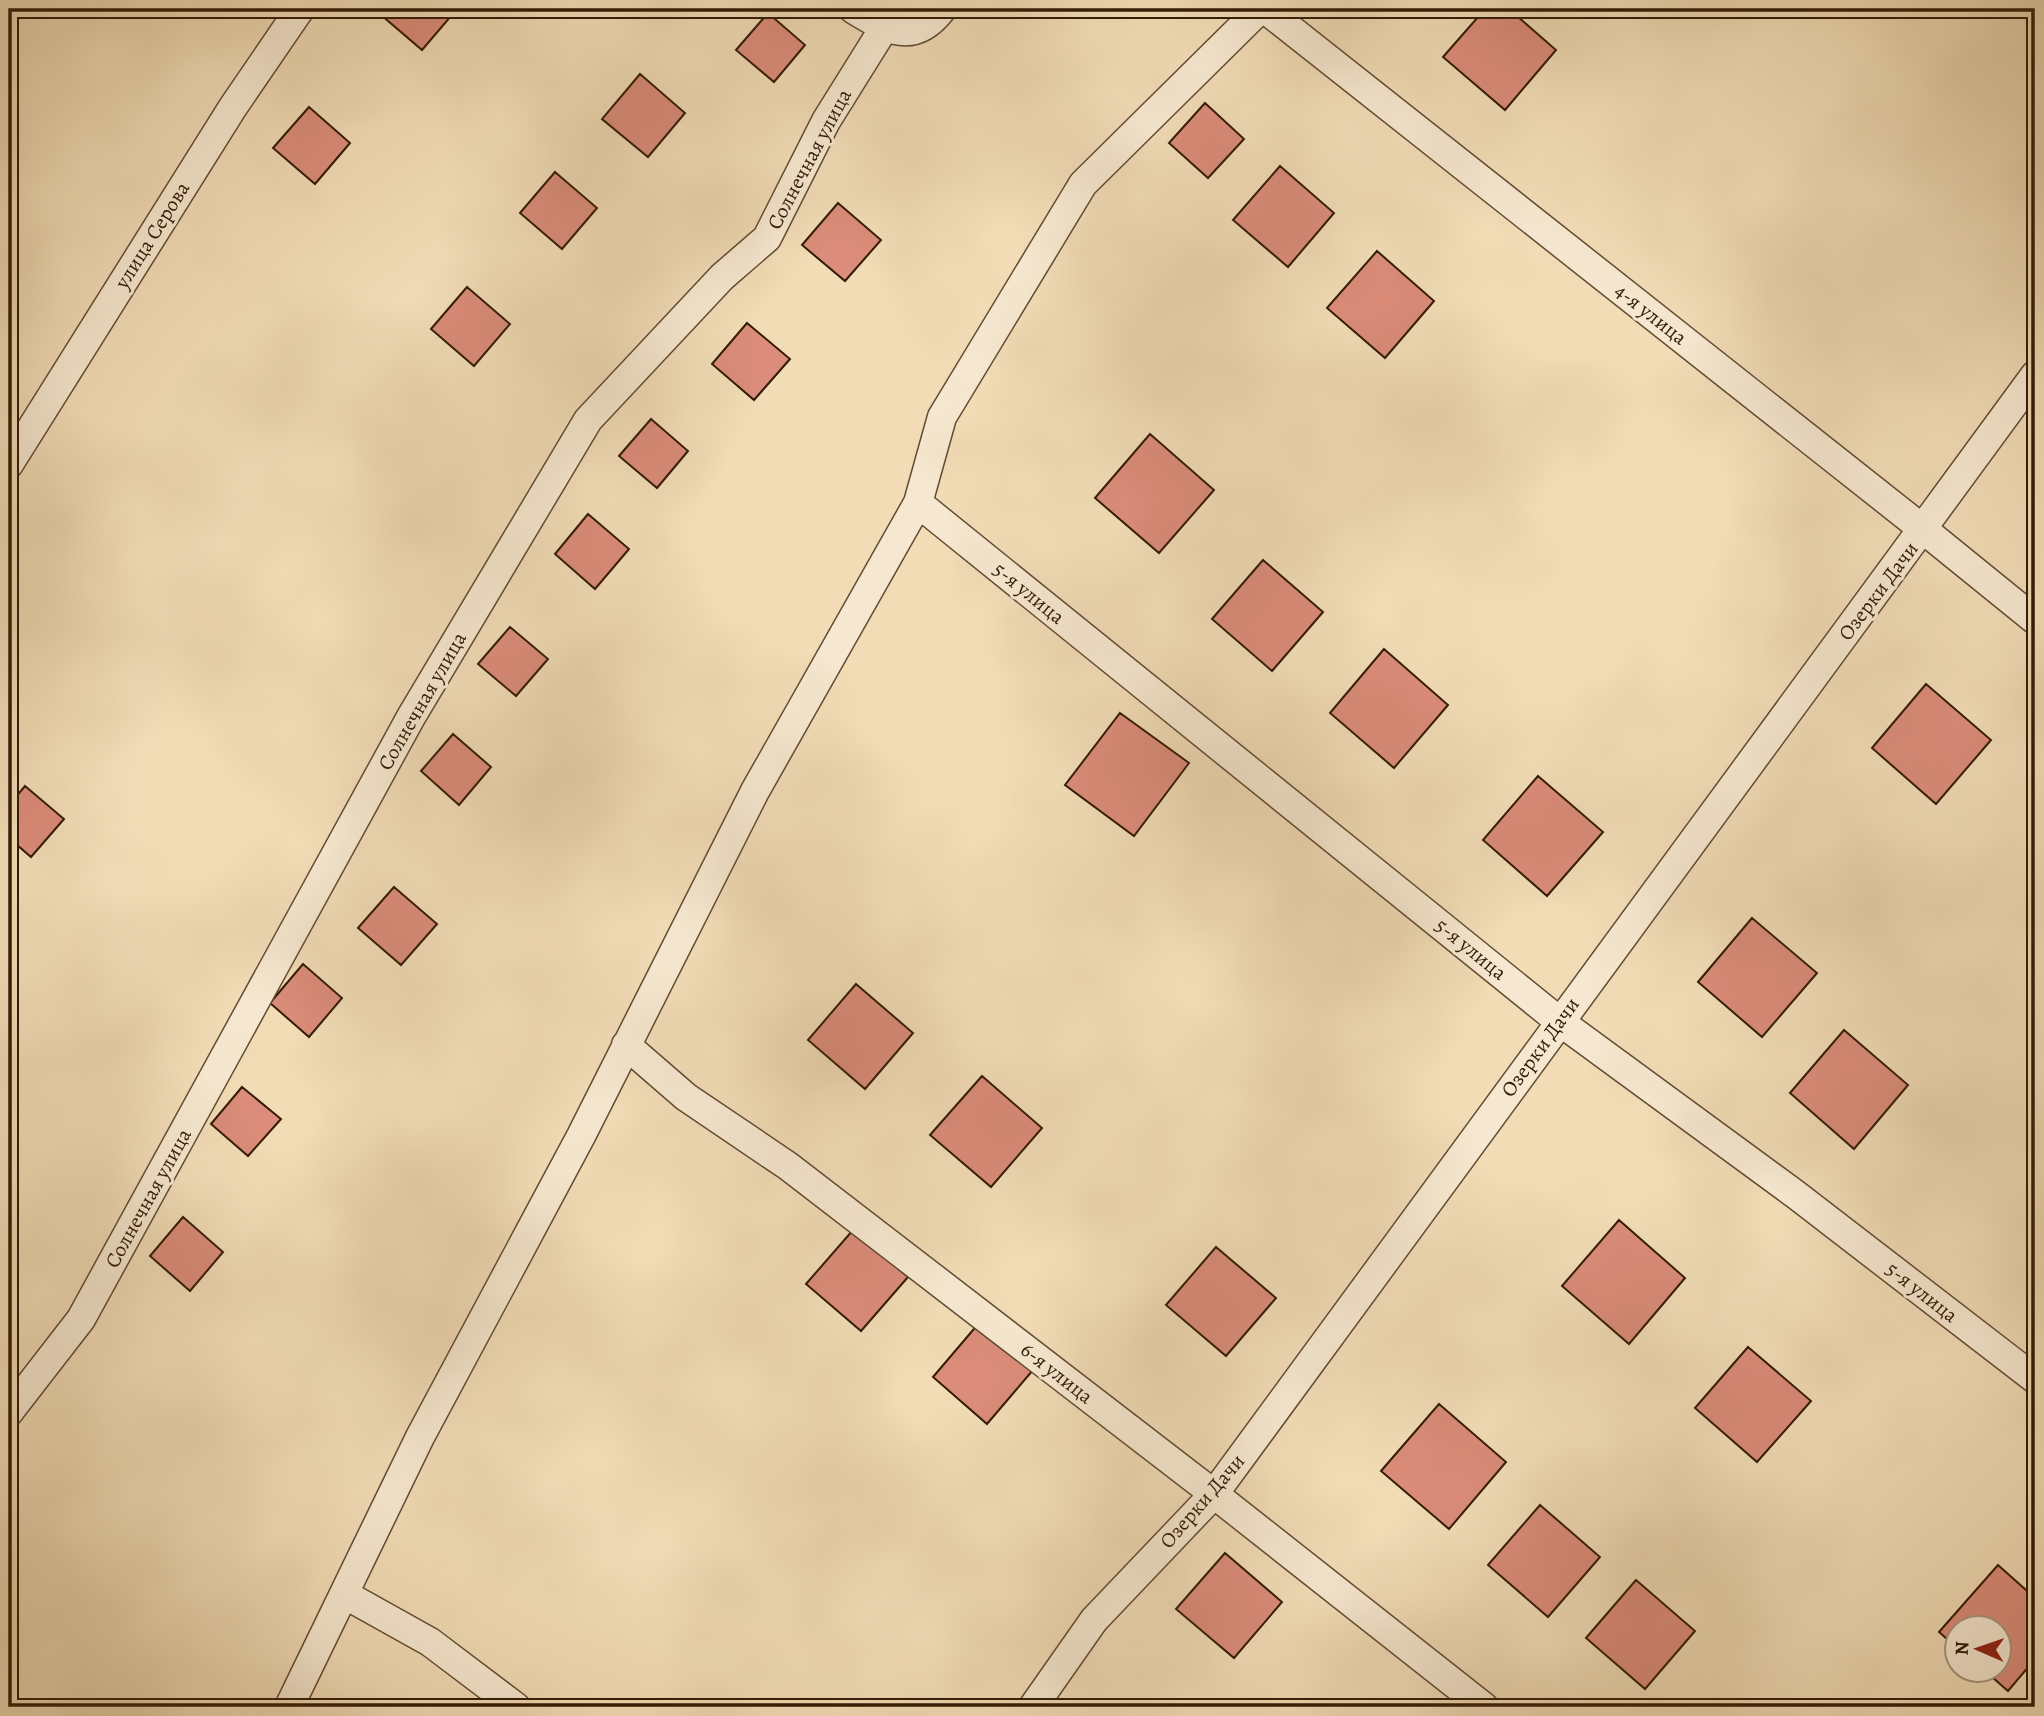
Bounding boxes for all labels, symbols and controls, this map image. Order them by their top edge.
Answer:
street label: Солнечная улица [760,84,858,234]
street label: улица Серова [107,176,196,295]
street label: 4-я улица [1609,277,1693,351]
street label: Озерки Дачи [1832,536,1924,646]
street label: 5-я улица [987,556,1071,631]
street label: Солнечная улица [371,626,473,775]
street label: 5-я улица [1429,912,1513,987]
street label: Озерки Дачи [1494,991,1586,1103]
street label: Солнечная улица [98,1123,198,1273]
street label: 5-я улица [1880,1255,1964,1329]
street label: 6-я улица [1015,1336,1099,1410]
street label: Озерки Дачи [1153,1448,1251,1554]
north arrow [1942,1614,2012,1684]
text: N [1949,1641,1975,1656]

